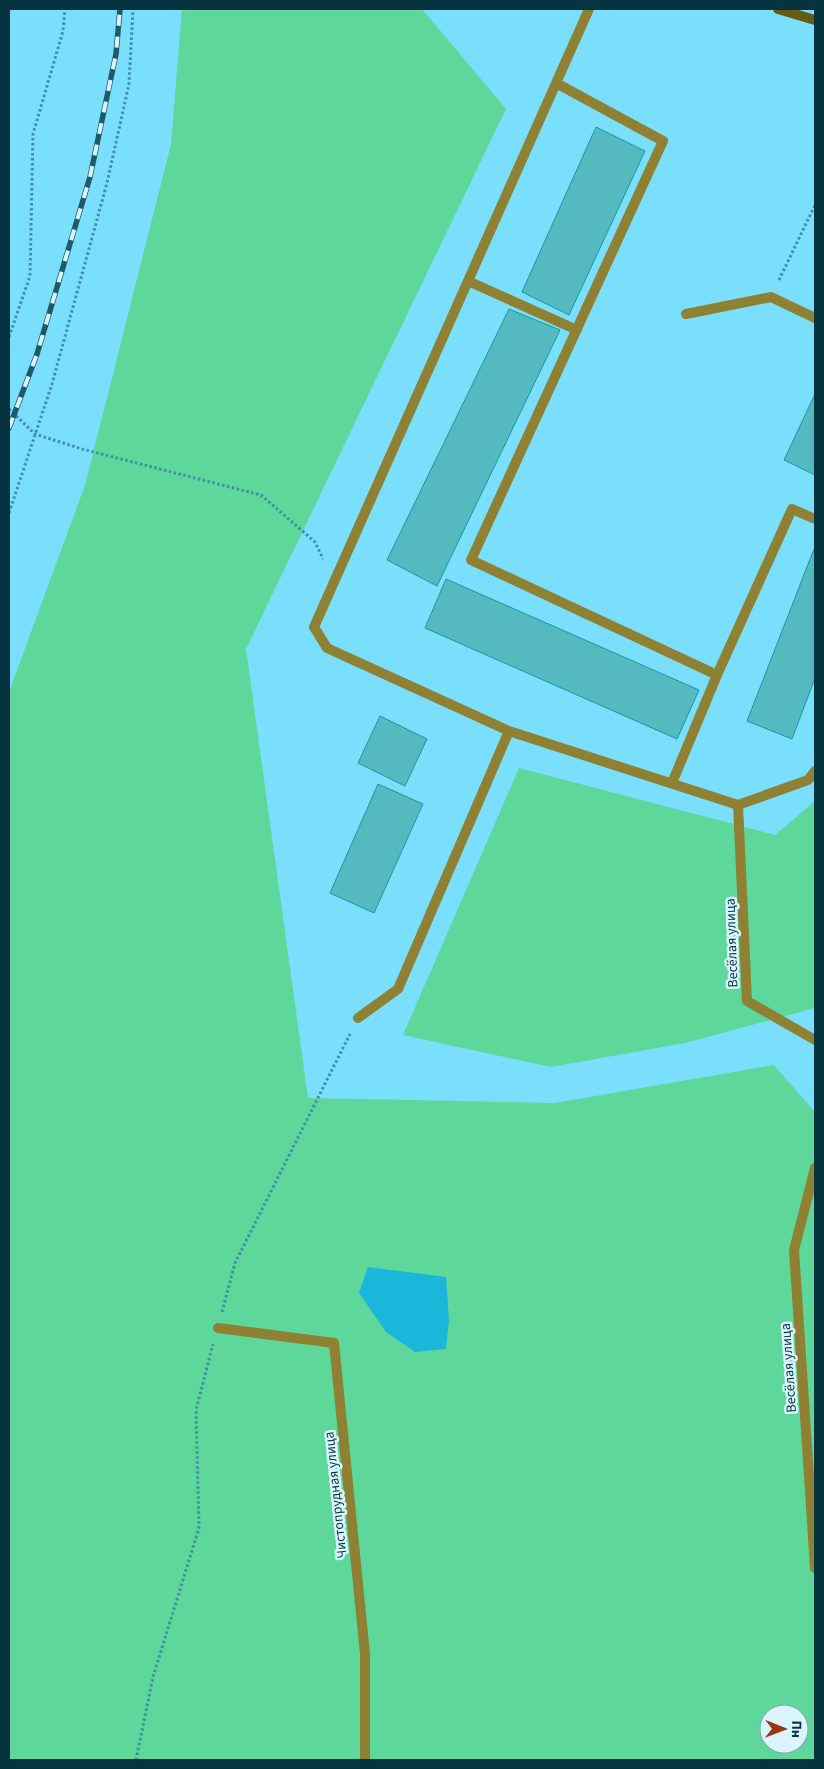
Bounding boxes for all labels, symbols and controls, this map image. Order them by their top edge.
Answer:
street label: Весёлая улица [720,898,744,988]
street label: Весёлая улица [776,1323,802,1413]
street label: Чистопрудная улица [319,1431,353,1559]
north arrow [759,1704,809,1754]
text: Пн [786,1720,806,1738]

